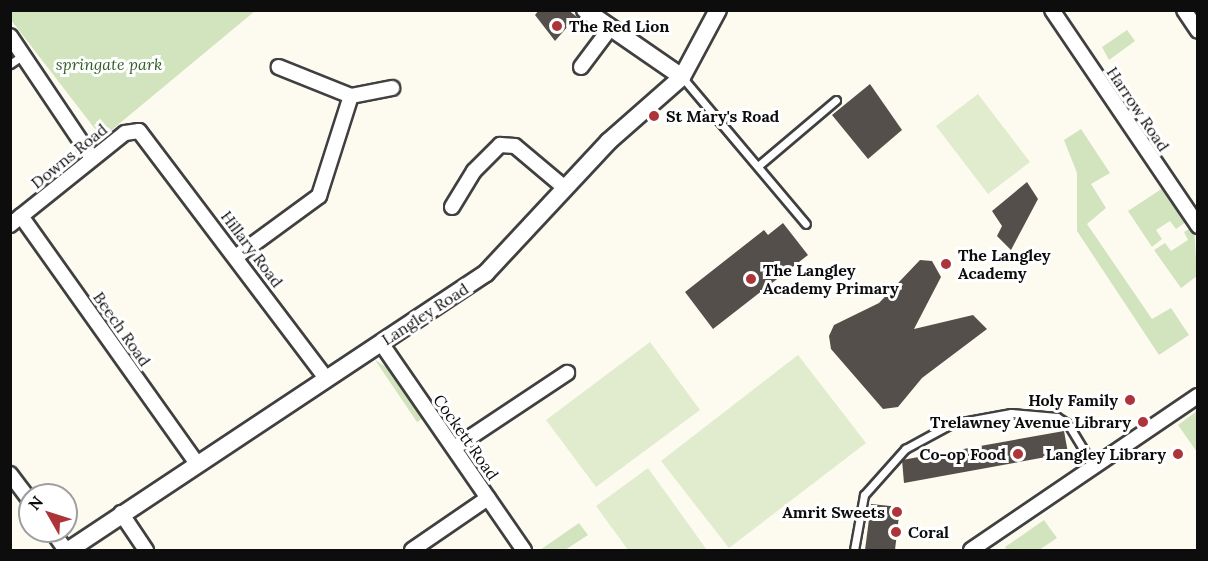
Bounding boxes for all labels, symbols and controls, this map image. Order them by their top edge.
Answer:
place label: The Red Lion [569,16,669,36]
marker: The Red Lion [550,19,564,33]
park label: springate park [56,54,162,74]
street label: Harrow Road [1103,63,1173,155]
place label: St Mary's Road [666,106,779,126]
marker: St Mary's Road [647,109,661,123]
street label: Downs Road [27,119,111,193]
street label: Hillary Road [217,207,287,291]
place label: The Langley Academy [958,245,1051,283]
marker: The Langley Academy [939,257,953,271]
place label: The Langley Academy Primary [763,260,899,298]
marker: The Langley Academy Primary [744,272,758,286]
street label: Langley Road [378,279,472,349]
street label: Beech Road [89,288,155,370]
place label: Holy Family [1028,390,1118,410]
street label: Cockett Road [429,391,503,483]
marker: Holy Family [1123,393,1137,407]
place label: Trelawney Avenue Library [930,412,1131,432]
marker: Trelawney Avenue Library [1136,415,1150,429]
place label: Co-op Food [919,444,1006,464]
place label: Langley Library [1046,444,1166,464]
marker: Co-op Food [1011,447,1025,461]
marker: Langley Library [1171,447,1185,461]
north arrow [18,483,78,543]
text: N [24,492,47,514]
place label: Amrit Sweets [782,502,885,522]
marker: Amrit Sweets [890,505,904,519]
place label: Coral [908,522,949,542]
marker: Coral [889,525,903,539]

